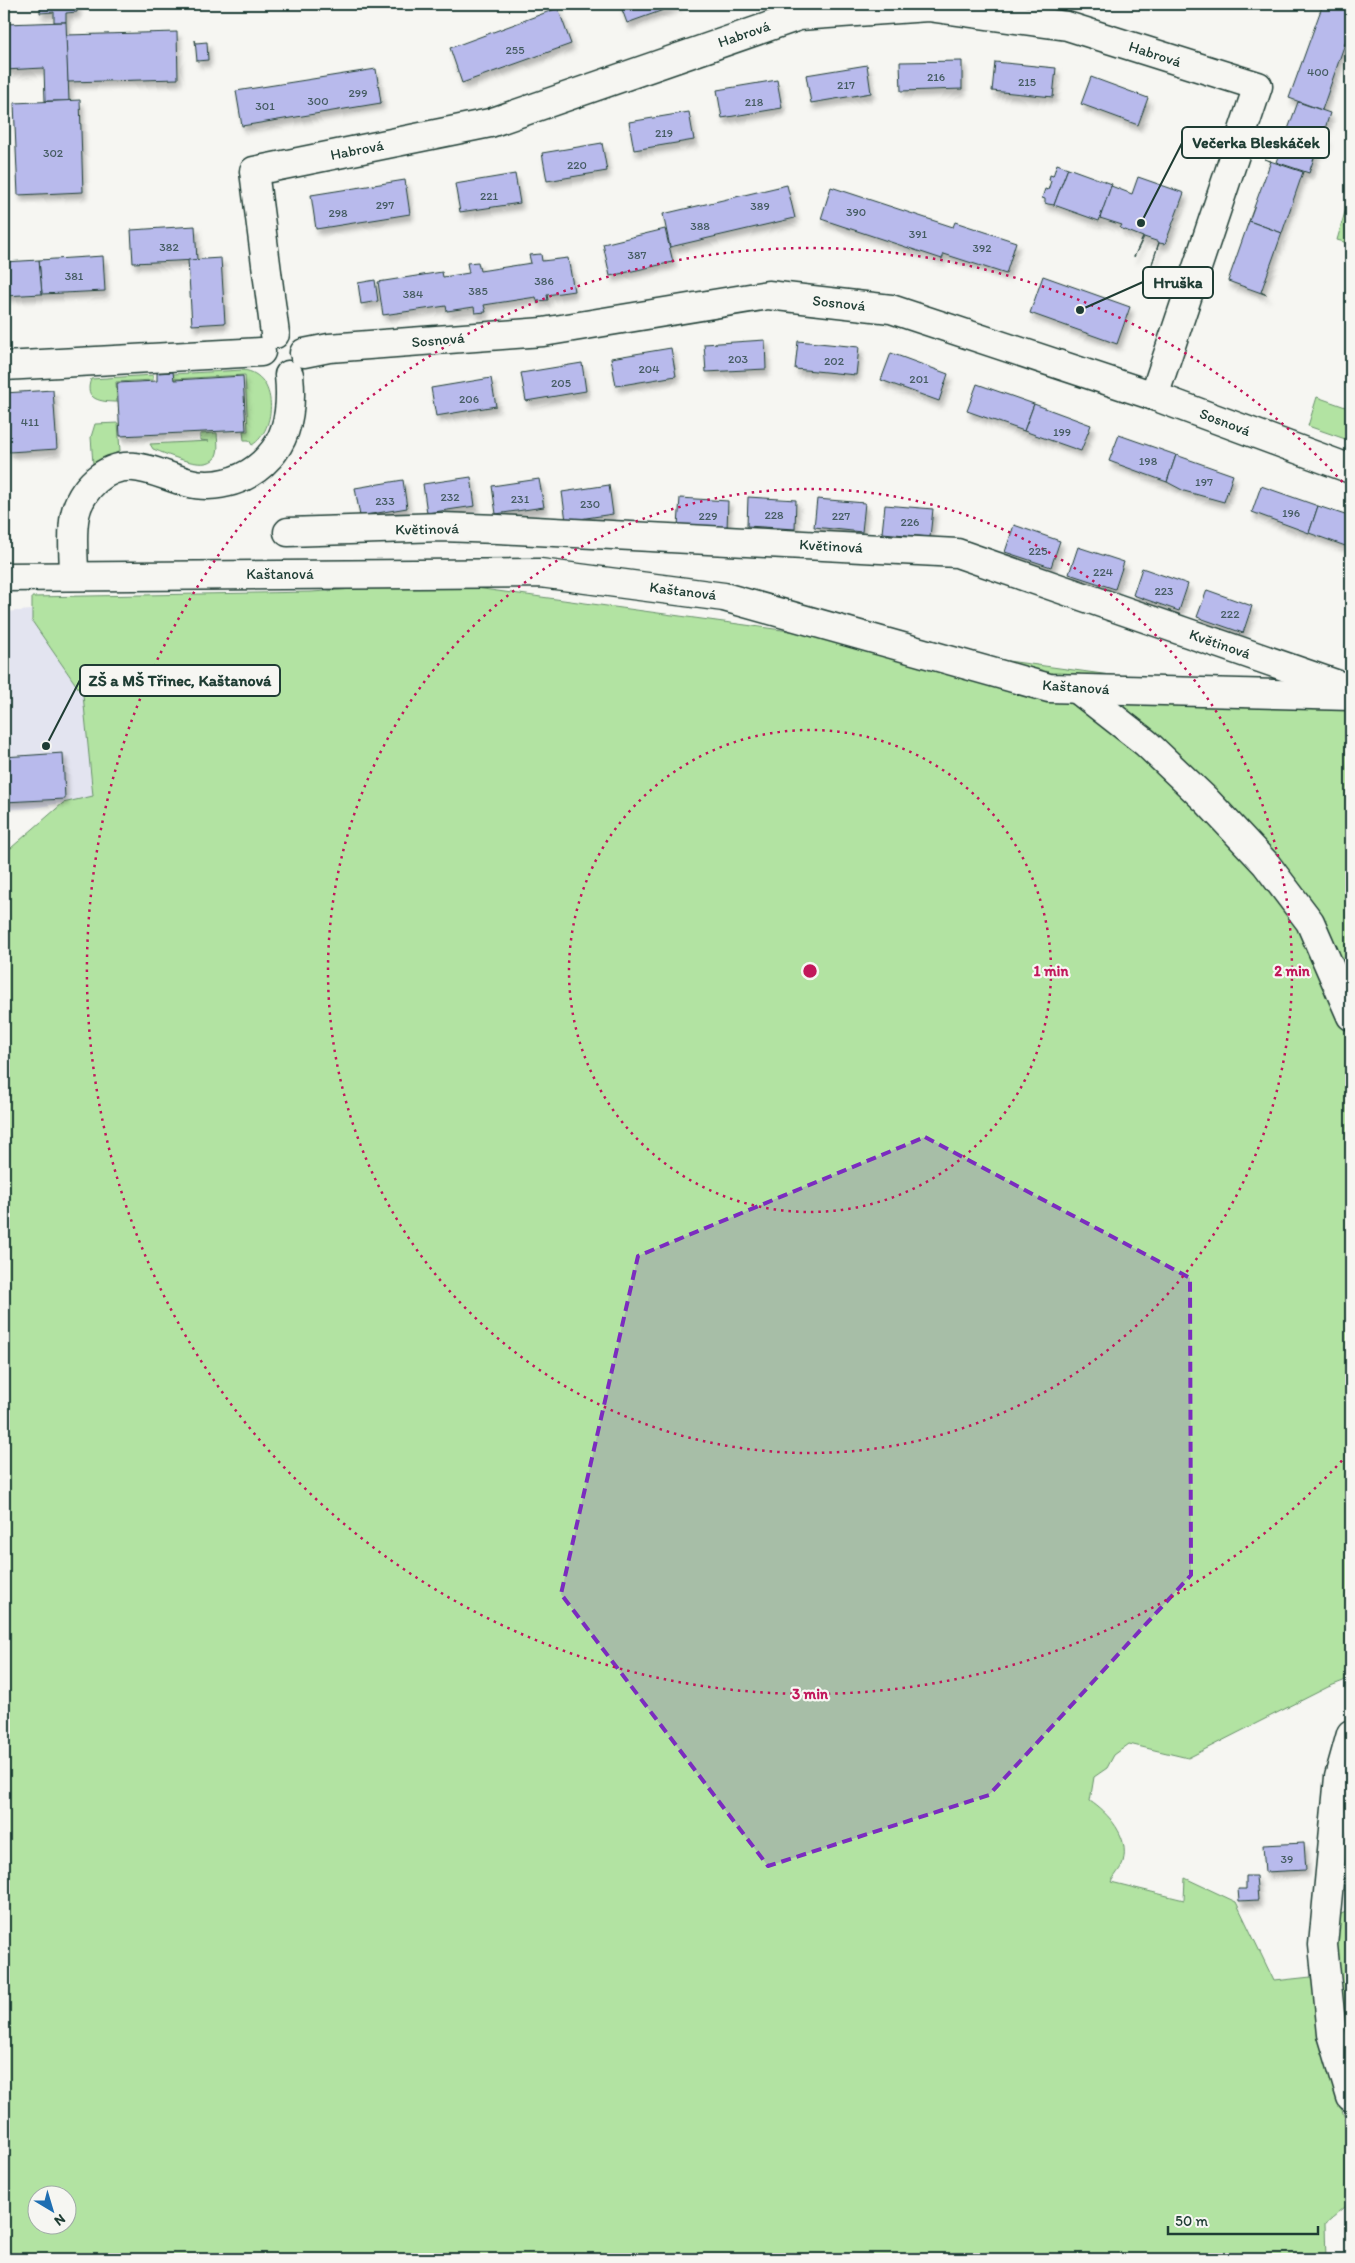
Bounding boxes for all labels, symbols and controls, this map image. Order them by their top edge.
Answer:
street label: Habrová [716,17,773,51]
street label: Habrová [1127,37,1184,71]
house number: 255 [506,43,524,57]
house number: 400 [1307,65,1329,79]
house number: 216 [927,70,945,84]
house number: 215 [1018,75,1036,89]
house number: 217 [837,78,855,92]
house number: 299 [349,86,367,100]
house number: 300 [307,94,329,108]
house number: 218 [745,95,764,109]
house number: 301 [255,99,275,113]
house number: 219 [655,126,673,140]
callout: Večerka Bleskáček [1182,127,1329,158]
text: Večerka Bleskáček [1192,133,1320,152]
street label: Habrová [329,136,385,164]
house number: 302 [43,146,64,160]
house number: 220 [567,158,587,172]
house number: 221 [480,189,499,203]
house number: 297 [376,198,394,212]
house number: 389 [750,199,770,213]
house number: 390 [846,205,866,219]
house number: 298 [328,206,348,220]
house number: 388 [690,219,710,233]
house number: 391 [909,227,928,241]
house number: 382 [159,240,179,254]
house number: 392 [972,241,992,255]
house number: 387 [627,248,647,262]
callout: Hruška [1143,267,1213,298]
house number: 381 [65,269,84,283]
text: Hruška [1153,273,1203,292]
house number: 386 [534,274,554,288]
house number: 385 [468,284,488,298]
house number: 384 [403,287,423,301]
street label: Sosnová [812,291,867,315]
street label: Sosnová [411,329,465,351]
house number: 203 [728,352,749,366]
house number: 202 [824,354,845,368]
house number: 204 [639,362,659,376]
house number: 201 [909,372,929,386]
house number: 205 [551,376,571,390]
house number: 206 [459,392,479,406]
street label: Sosnová [1197,404,1253,440]
house number: 411 [21,415,40,429]
house number: 199 [1053,425,1071,439]
house number: 198 [1139,454,1158,468]
house number: 197 [1195,475,1213,489]
house number: 232 [440,490,460,504]
house number: 231 [511,492,530,506]
house number: 233 [375,494,395,508]
house number: 230 [580,497,600,511]
house number: 196 [1282,506,1300,520]
house number: 228 [764,508,784,522]
house number: 229 [699,509,717,523]
house number: 227 [832,509,850,523]
house number: 226 [901,515,919,529]
street label: Květinová [395,519,459,539]
street label: Květinová [799,535,863,557]
house number: 225 [1029,544,1047,558]
street label: Kaštanová [246,565,314,583]
house number: 224 [1093,565,1113,579]
street label: Kaštanová [648,578,718,604]
house number: 223 [1154,584,1174,598]
house number: 222 [1221,607,1240,621]
street label: Květinová [1187,625,1253,663]
callout: ZŠ a MŠ Třinec, Kaštanová [80,665,280,696]
text: ZŠ a MŠ Třinec, Kaštanová [89,671,272,690]
street label: Kaštanová [1042,676,1110,698]
centre of rings [801,962,819,980]
text: 1 min [1034,962,1069,980]
text: 2 min [1274,962,1311,980]
text: 3 min [792,1685,829,1703]
house number: 39 [1281,1852,1293,1866]
north arrow [28,2186,78,2236]
scale bar [1168,2203,1318,2235]
text: N [51,2210,69,2229]
text: 50 m [1175,2212,1208,2230]

